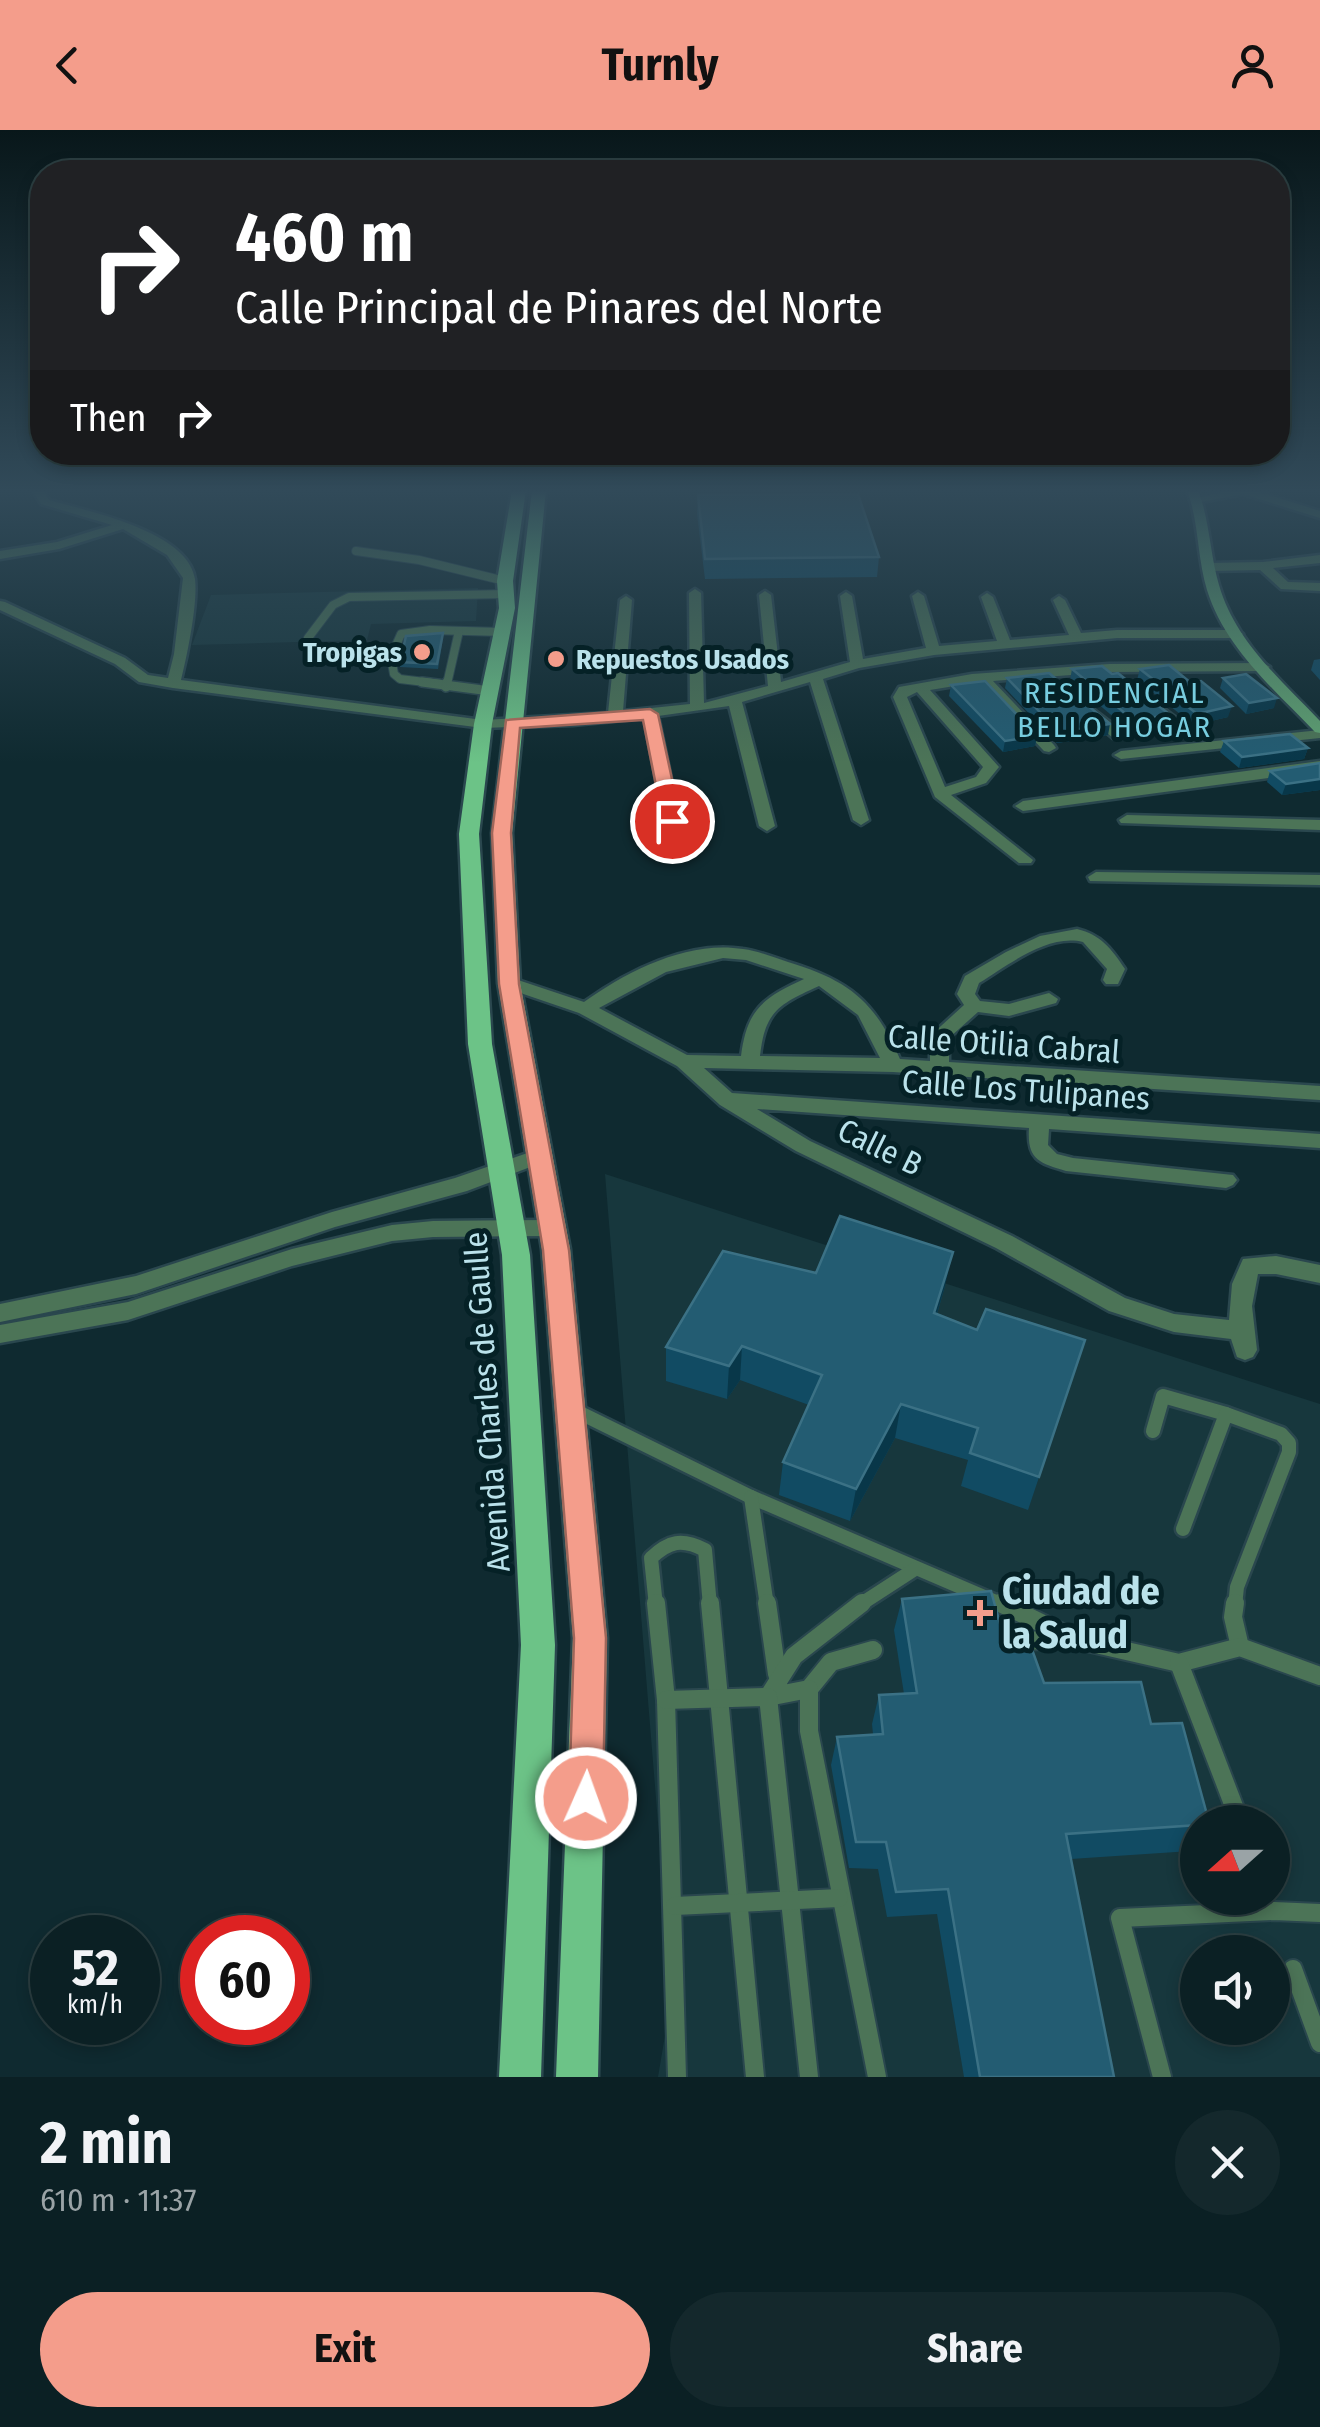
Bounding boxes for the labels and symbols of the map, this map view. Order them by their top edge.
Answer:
place label: Tropigas [303,636,402,669]
marker: Tropigas [411,641,433,663]
place label: Repuestos Usados [576,643,789,676]
marker: Repuestos Usados [545,648,567,670]
district label: RESIDENCIAL BELLO HOGAR [1017,675,1213,745]
pin [630,779,715,864]
street label: Calle Otilia Cabral [887,1017,1121,1071]
street label: Calle Los Tulipanes [901,1062,1151,1118]
street label: Calle B [832,1110,928,1184]
street label: Avenida Charles de Gaulle [456,1231,518,1573]
place label: Ciudad de la Salud [1002,1568,1160,1658]
marker: Ciudad de la Salud [967,1600,993,1626]
position arrow [534,1746,638,1850]
north arrow [1180,1805,1290,1915]
speed limit sign: 60 [180,1915,310,2045]

